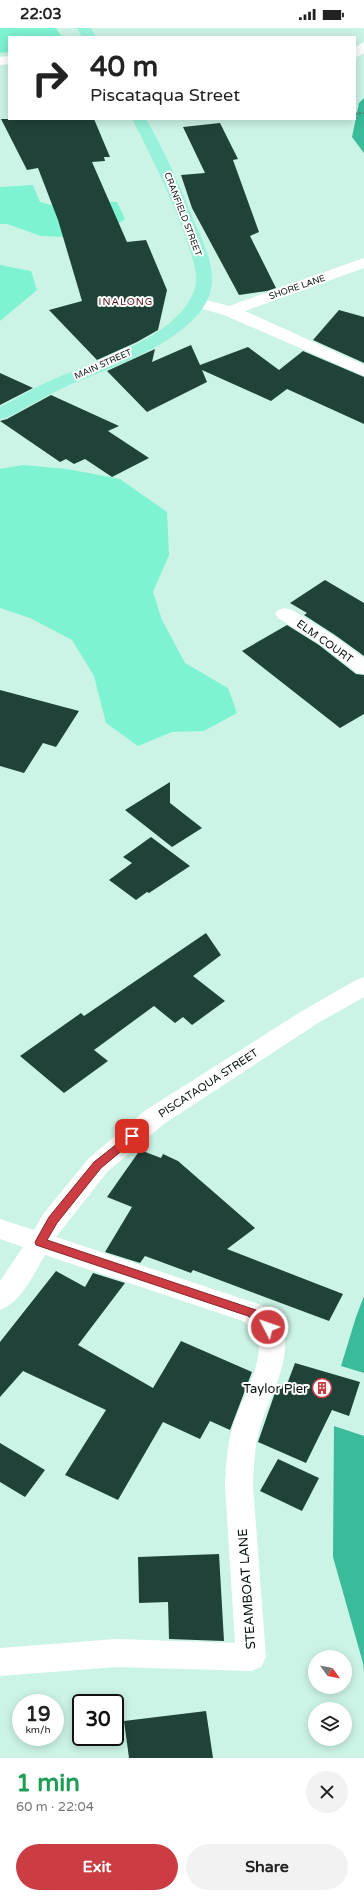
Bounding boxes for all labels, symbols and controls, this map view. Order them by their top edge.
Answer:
text: 22:03 [20,5,62,23]
text: 40 m [90,50,158,84]
icon: right [24,52,76,104]
text: Piscataqua Street [90,84,240,106]
street label: CRANFIELD STREET [161,171,204,258]
street label: SHORE LANE [268,273,327,302]
district label: INALONG [99,296,153,308]
street label: MAIN STREET [73,347,134,382]
street label: ELM COURT [294,617,356,666]
street label: PISCATAQUA STREET [156,1046,261,1121]
pin [115,1119,149,1153]
icon: arrive [121,1125,143,1147]
position arrow [247,1306,289,1348]
building icon: Taylor Pier [311,1377,333,1399]
place label: Taylor Pier [243,1381,308,1397]
street label: STEAMBOAT LANE [235,1528,259,1650]
north arrow [308,1650,352,1694]
map controls [308,1650,352,1746]
speed limit sign: 30 [72,1694,124,1746]
button: layers [308,1702,352,1746]
text: 19 [25,1703,51,1727]
text: km/h [25,1724,51,1736]
text: 1 min [16,1769,80,1798]
button: close [306,1771,348,1813]
text: 60 m · 22:04 [16,1799,94,1815]
button: Exit [16,1844,178,1890]
button: Share [186,1844,348,1890]

